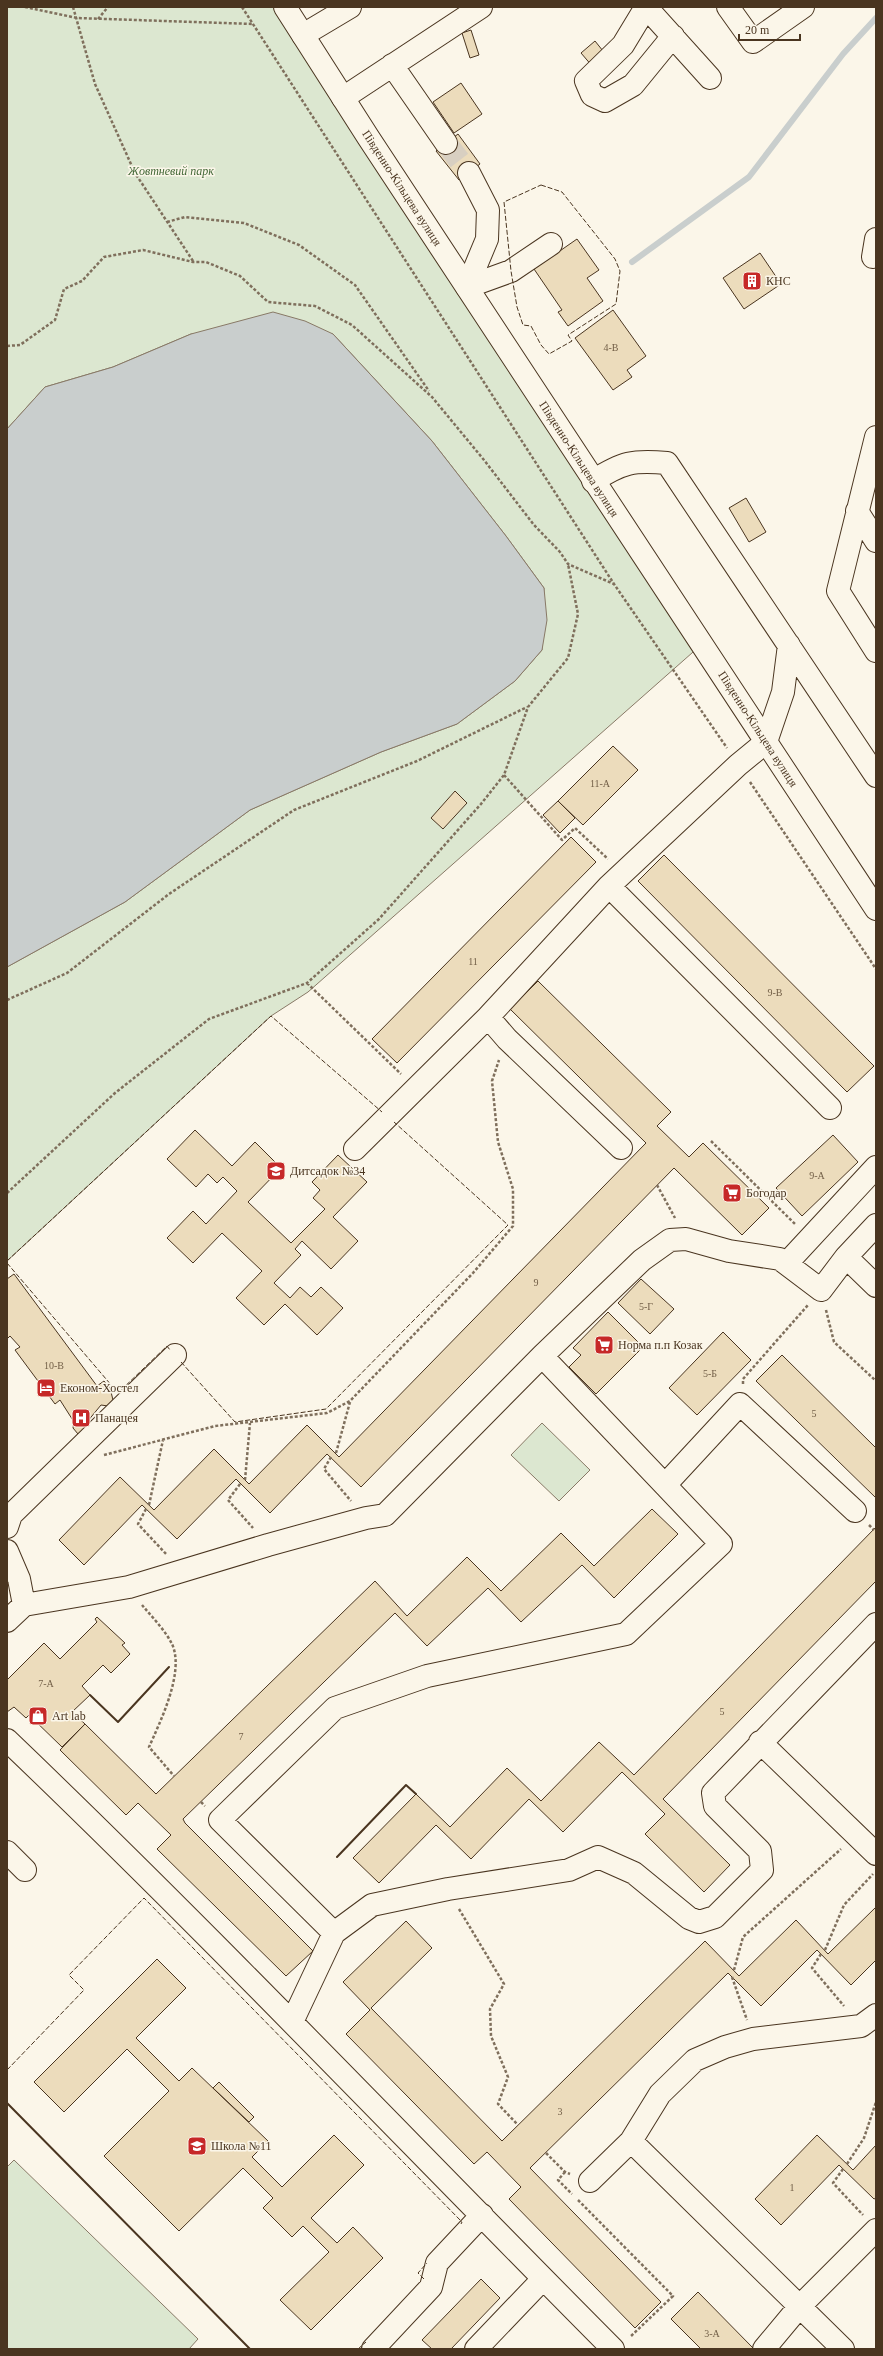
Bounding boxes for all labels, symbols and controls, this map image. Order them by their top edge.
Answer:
scale bar [739,16,800,42]
text: 20 m [745,23,770,37]
street label: Південно-Кільцева вулиця [359,128,445,249]
park label: Жовтневий парк [127,164,214,178]
building icon: КНС [741,270,763,292]
place label: КНС [766,274,791,288]
house number: 4-В [604,342,619,353]
street label: Південно-Кільцева вулиця [536,399,622,520]
street label: Південно-Кільцева вулиця [715,669,801,790]
house number: 11-А [590,778,611,789]
house number: 11 [468,956,478,967]
house number: 9-В [768,987,783,998]
school or university icon: Дитсадок №34 [265,1160,287,1182]
place label: Дитсадок №34 [290,1164,365,1178]
house number: 9-А [809,1170,826,1181]
supermarket icon: Богодар [721,1182,743,1204]
place label: Богодар [746,1186,787,1200]
house number: 9 [534,1277,539,1288]
house number: 5-Г [639,1301,653,1312]
supermarket icon: Норма п.п Козак [593,1334,615,1356]
place label: Норма п.п Козак [618,1338,703,1352]
house number: 10-В [44,1360,64,1371]
house number: 5-Б [703,1368,717,1379]
hotel icon: Економ-Хостел [35,1377,57,1399]
place label: Економ-Хостел [60,1381,138,1395]
hospital icon: Панацея [70,1407,92,1429]
house number: 5 [812,1408,817,1419]
place label: Панацея [95,1411,138,1425]
house number: 7-А [38,1678,55,1689]
shop icon: Art lab [27,1705,49,1727]
house number: 5 [720,1706,725,1717]
place label: Art lab [52,1709,86,1723]
house number: 7 [239,1731,244,1742]
house number: 3 [558,2106,563,2117]
school or university icon: Школа №11 [186,2135,208,2157]
place label: Школа №11 [211,2139,272,2153]
house number: 1 [790,2182,795,2193]
house number: 3-А [704,2328,721,2339]

